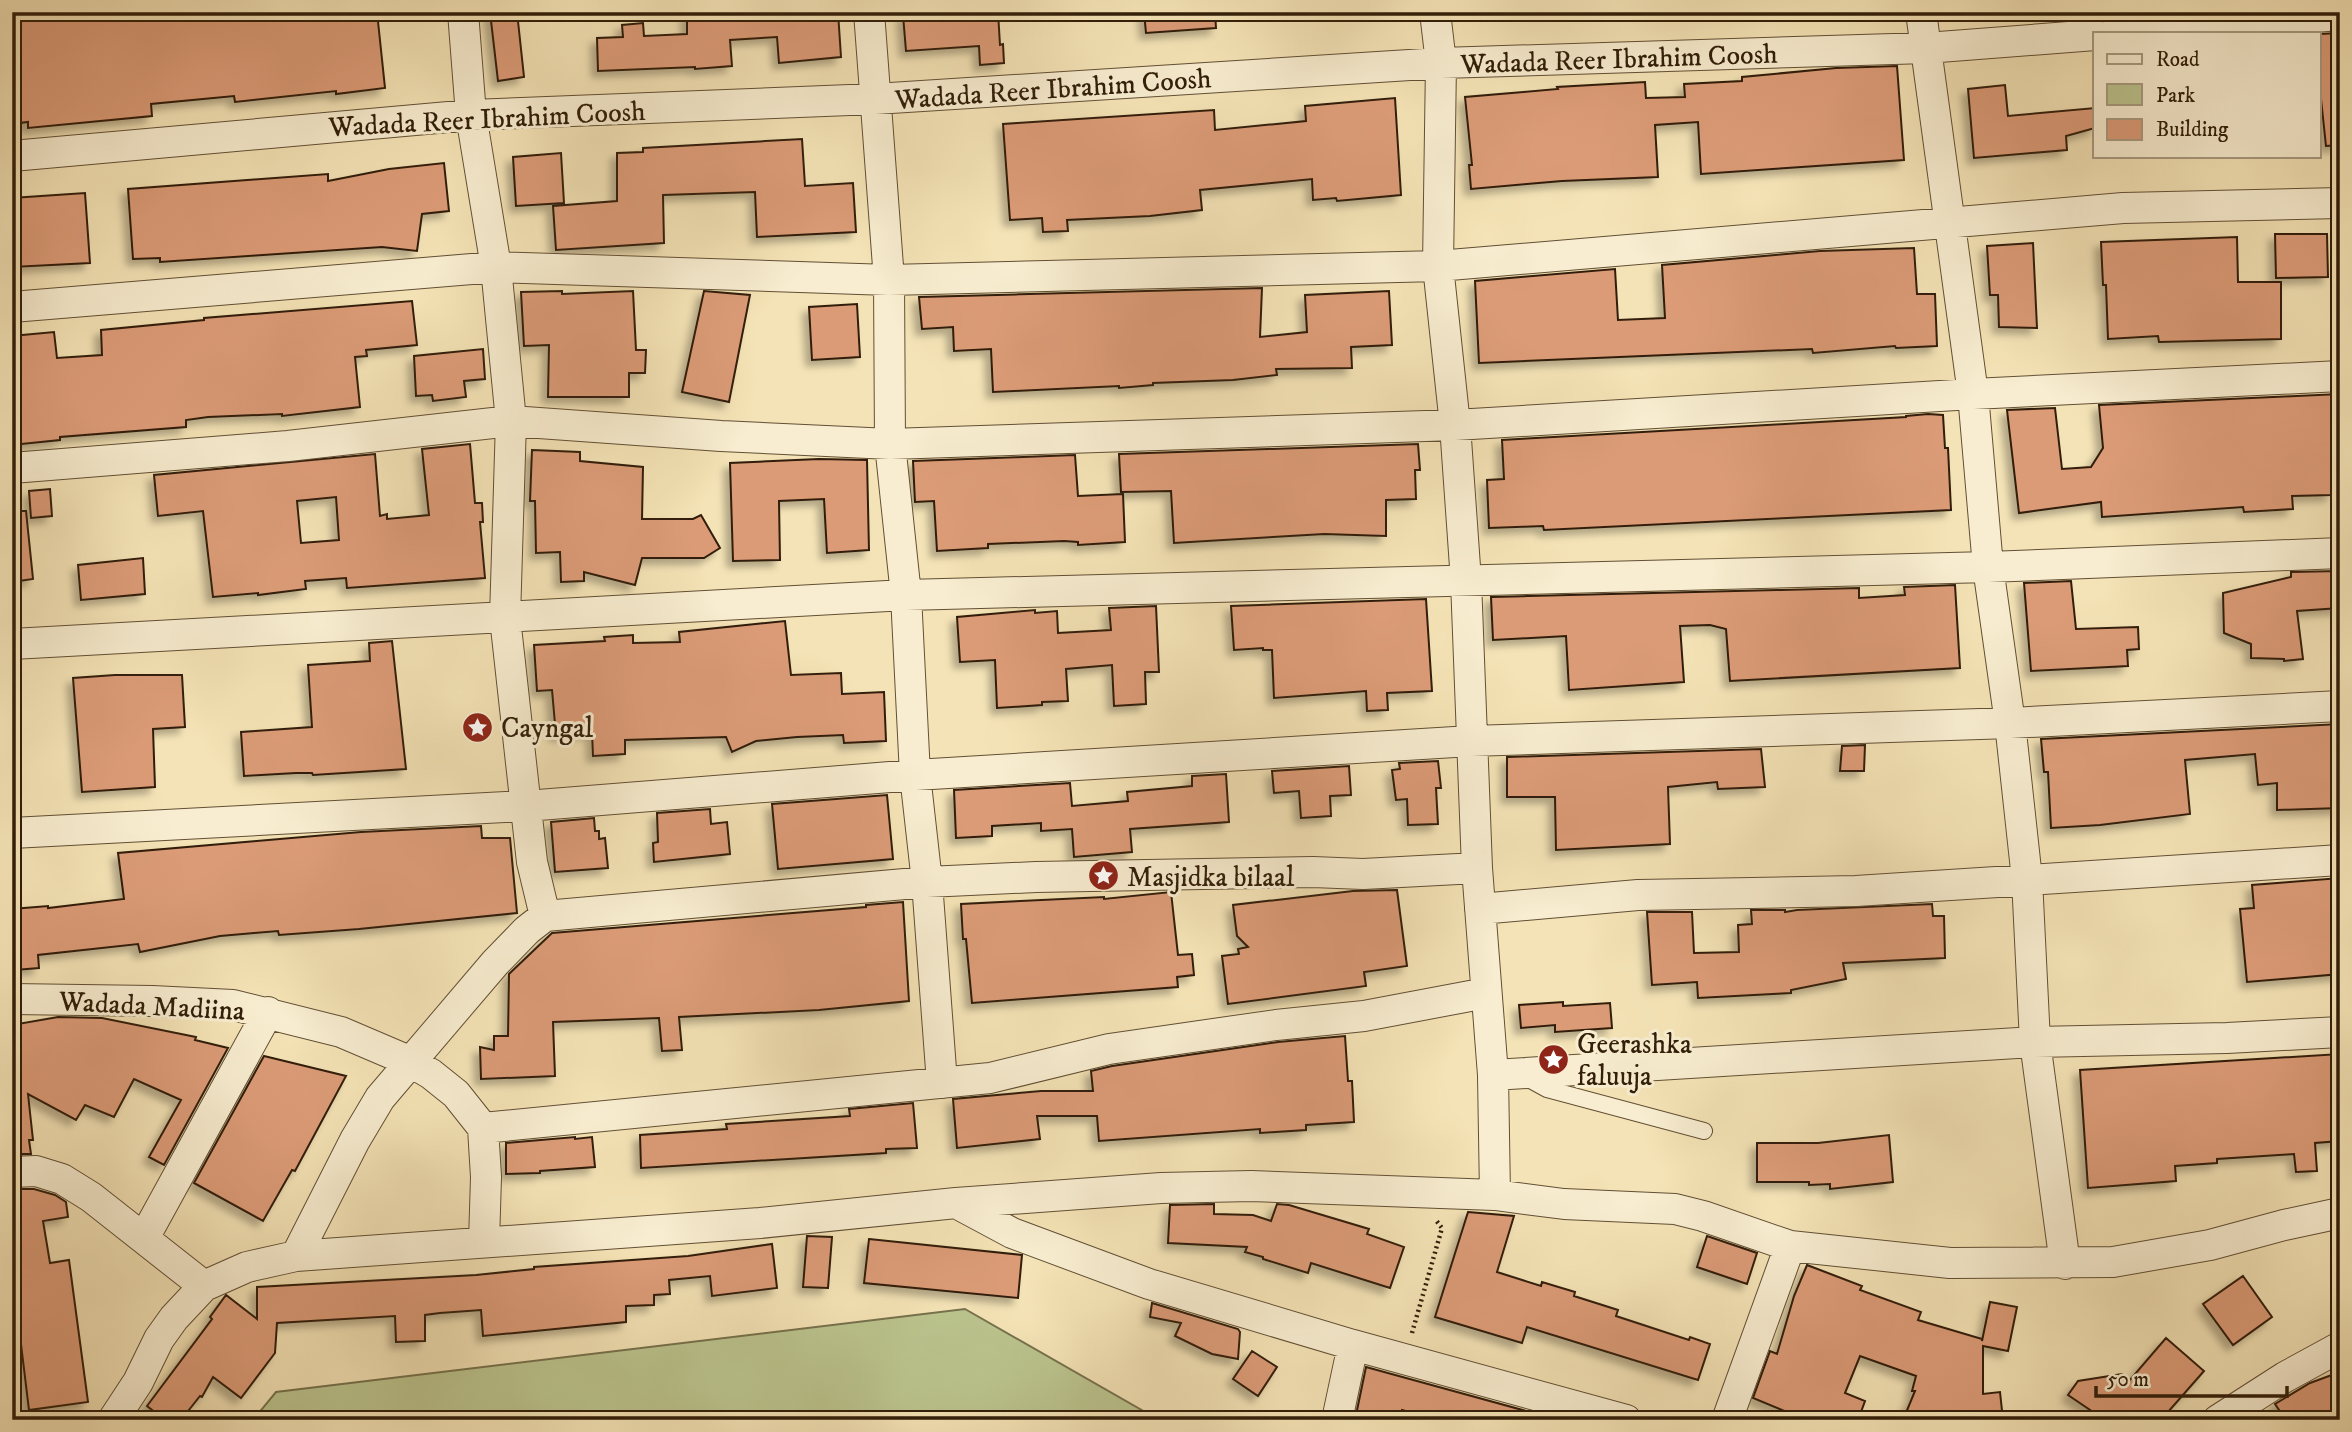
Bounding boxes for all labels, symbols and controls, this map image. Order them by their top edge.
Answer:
legend [2093,32,2320,158]
street label: Wadada Reer Ibrahim Coosh [1459,36,1779,83]
text: Road [2156,47,2200,73]
street label: Wadada Reer Ibrahim Coosh [893,61,1213,118]
text: Park [2156,83,2196,109]
street label: Wadada Reer Ibrahim Coosh [327,94,647,145]
text: Building [2156,117,2229,143]
place icon: Cayngal [461,710,495,744]
place label: Cayngal [501,711,594,746]
place icon: Masjidka bilaal [1087,859,1121,893]
place label: Masjidka bilaal [1127,860,1295,895]
street label: Wadada Madiina [57,984,246,1029]
place label: Geerashka faluuja [1577,1027,1692,1094]
place icon: Geerashka faluuja [1537,1042,1571,1076]
scale bar [2096,1355,2287,1399]
text: 50 m [2107,1367,2149,1393]

